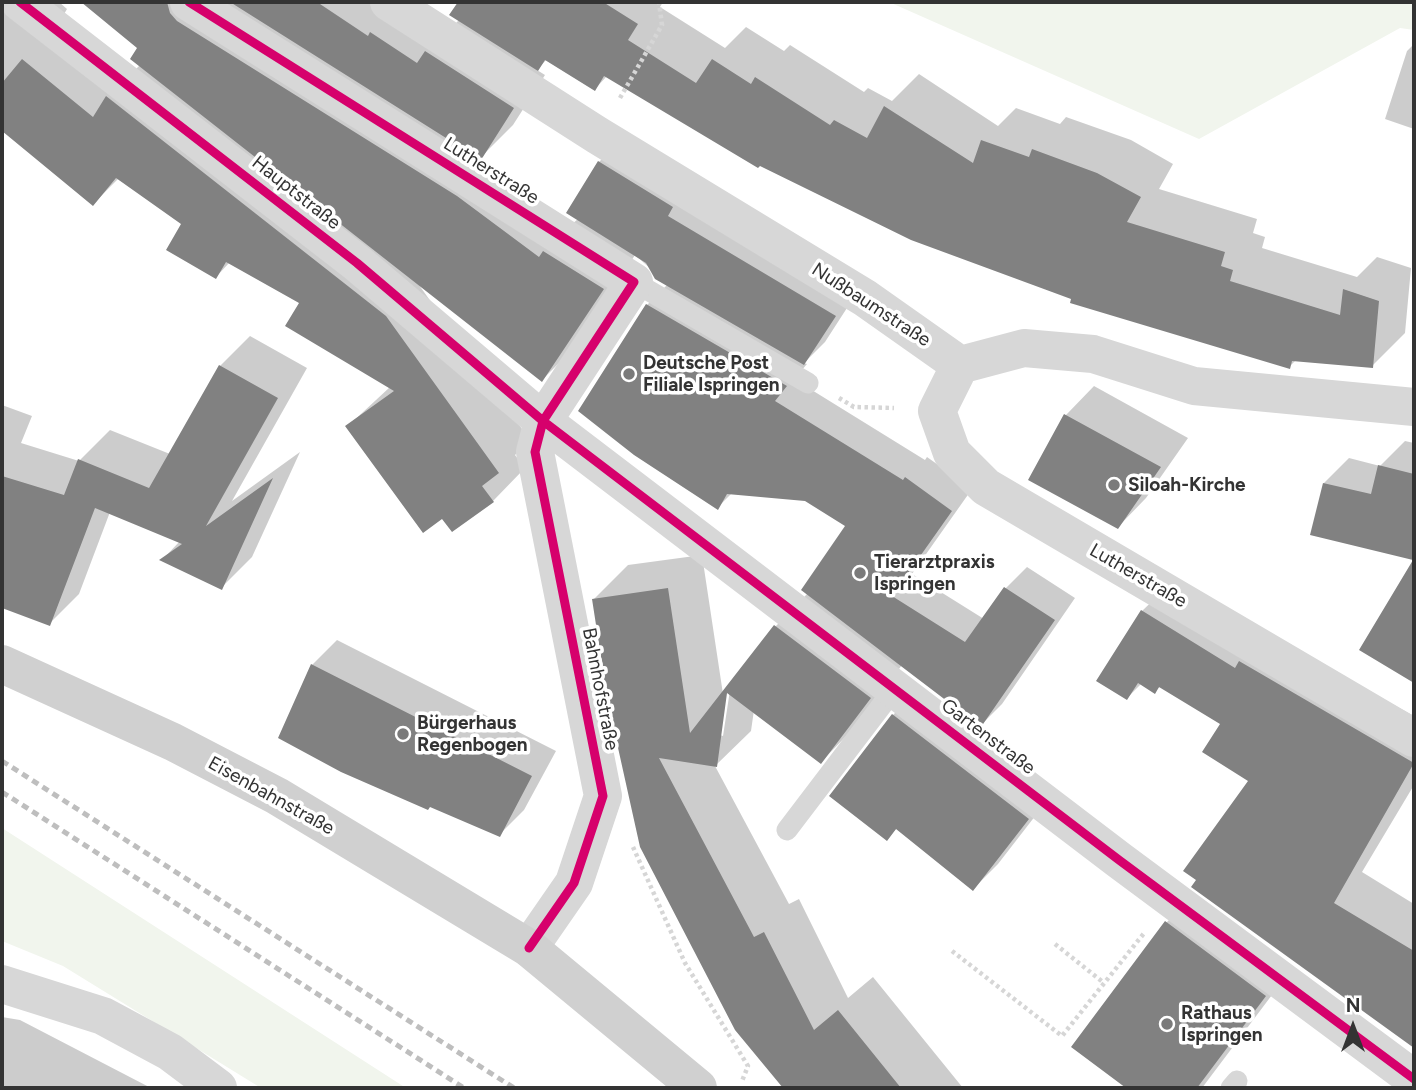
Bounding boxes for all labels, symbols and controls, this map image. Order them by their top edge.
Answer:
street label: Lutherstraße [439,133,543,209]
street label: Hauptstraße [247,151,345,235]
street label: Nußbaumstraße [807,258,935,352]
place label: Deutsche Post Filiale Ispringen [643,352,779,396]
marker: Deutsche Post Filiale Ispringen [621,366,637,382]
place label: Siloah-Kirche [1128,474,1245,496]
marker: Siloah-Kirche [1106,477,1122,493]
street label: Lutherstraße [1085,539,1191,613]
place label: Tierarztpraxis Ispringen [874,551,995,595]
marker: Tierarztpraxis Ispringen [852,565,868,581]
street label: Bahnhofstraße [577,626,623,752]
street label: Gartenstraße [936,694,1040,780]
place label: Bürgerhaus Regenbogen [417,712,528,756]
marker: Bürgerhaus Regenbogen [395,726,411,742]
street label: Eisenbahnstraße [204,752,338,840]
north arrow [1318,992,1388,1062]
text: N [1346,994,1360,1017]
place label: Rathaus Ispringen [1181,1002,1262,1046]
marker: Rathaus Ispringen [1159,1016,1175,1032]

